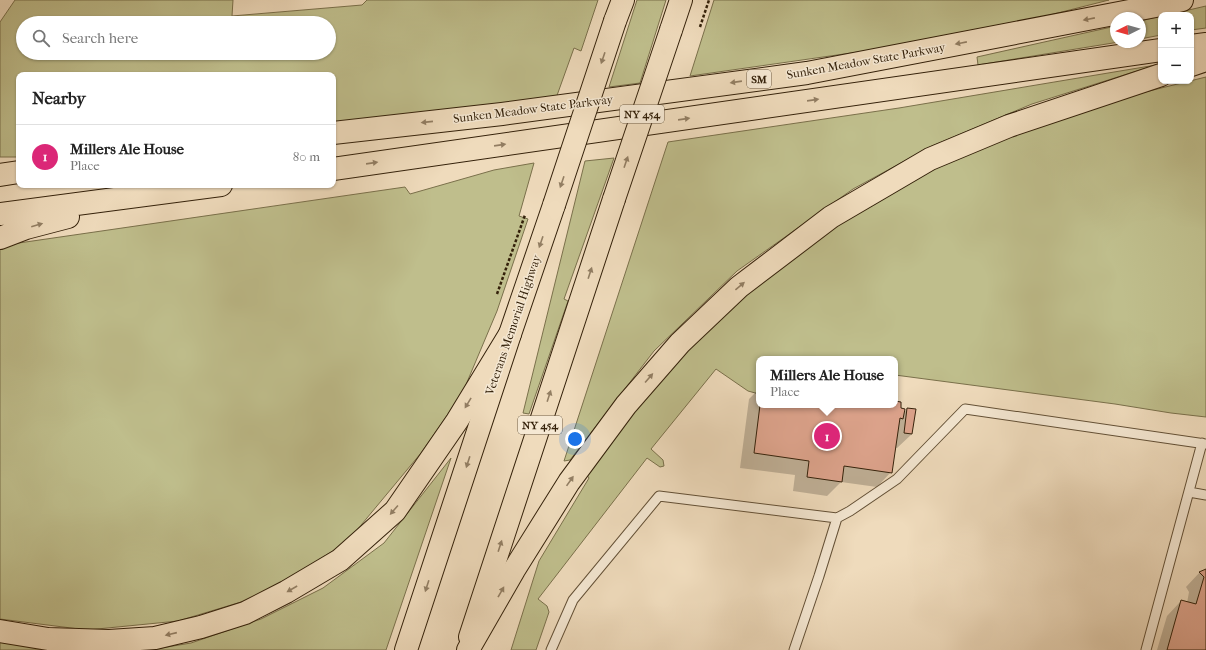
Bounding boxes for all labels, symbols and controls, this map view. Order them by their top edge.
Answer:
north arrow [1110,12,1146,48]
map controls [1158,12,1194,84]
button: + [1158,12,1194,48]
search box [16,16,336,60]
one-way arrow [1082,16,1095,22]
icon: search [30,27,52,49]
text: Search here [62,29,138,47]
street label: Sunken Meadow State Parkway [786,40,947,82]
one-way arrow [955,41,967,47]
button: − [1158,48,1194,84]
one-way arrow [600,53,606,65]
road number: SM [747,70,771,88]
one-way arrow [730,79,742,85]
text: Nearby [32,88,86,108]
street label: Sunken Meadow State Parkway [452,92,614,126]
one-way arrow [807,97,819,103]
road number: NY 454 [620,105,664,123]
one-way arrow [678,116,690,122]
one-way arrow [421,119,433,125]
text: Millers Ale House [70,140,184,158]
one-way arrow [494,142,506,148]
text: 1 [43,149,47,164]
text: 80 m [293,149,320,164]
one-way arrow [624,156,630,168]
text: Place [70,158,100,173]
one-way arrow [366,160,378,166]
one-way arrow [559,176,565,188]
one-way arrow [31,222,43,228]
one-way arrow [538,237,544,249]
street label: Veterans Memorial Highway [482,253,544,398]
one-way arrow [587,267,593,279]
one-way arrow [735,282,746,290]
popup [756,356,898,408]
text: Millers Ale House [770,366,884,384]
one-way arrow [644,374,653,383]
text: Place [770,384,800,399]
one-way arrow [546,390,552,402]
one-way arrow [464,397,471,409]
road number: NY 454 [518,416,562,434]
pin: 1 [814,421,840,451]
your location [565,429,585,449]
one-way arrow [464,457,470,469]
one-way arrow [566,476,574,487]
one-way arrow [390,505,399,516]
one-way arrow [497,540,503,552]
one-way arrow [424,580,430,592]
one-way arrow [286,585,297,592]
one-way arrow [498,586,505,598]
one-way arrow [164,632,177,638]

